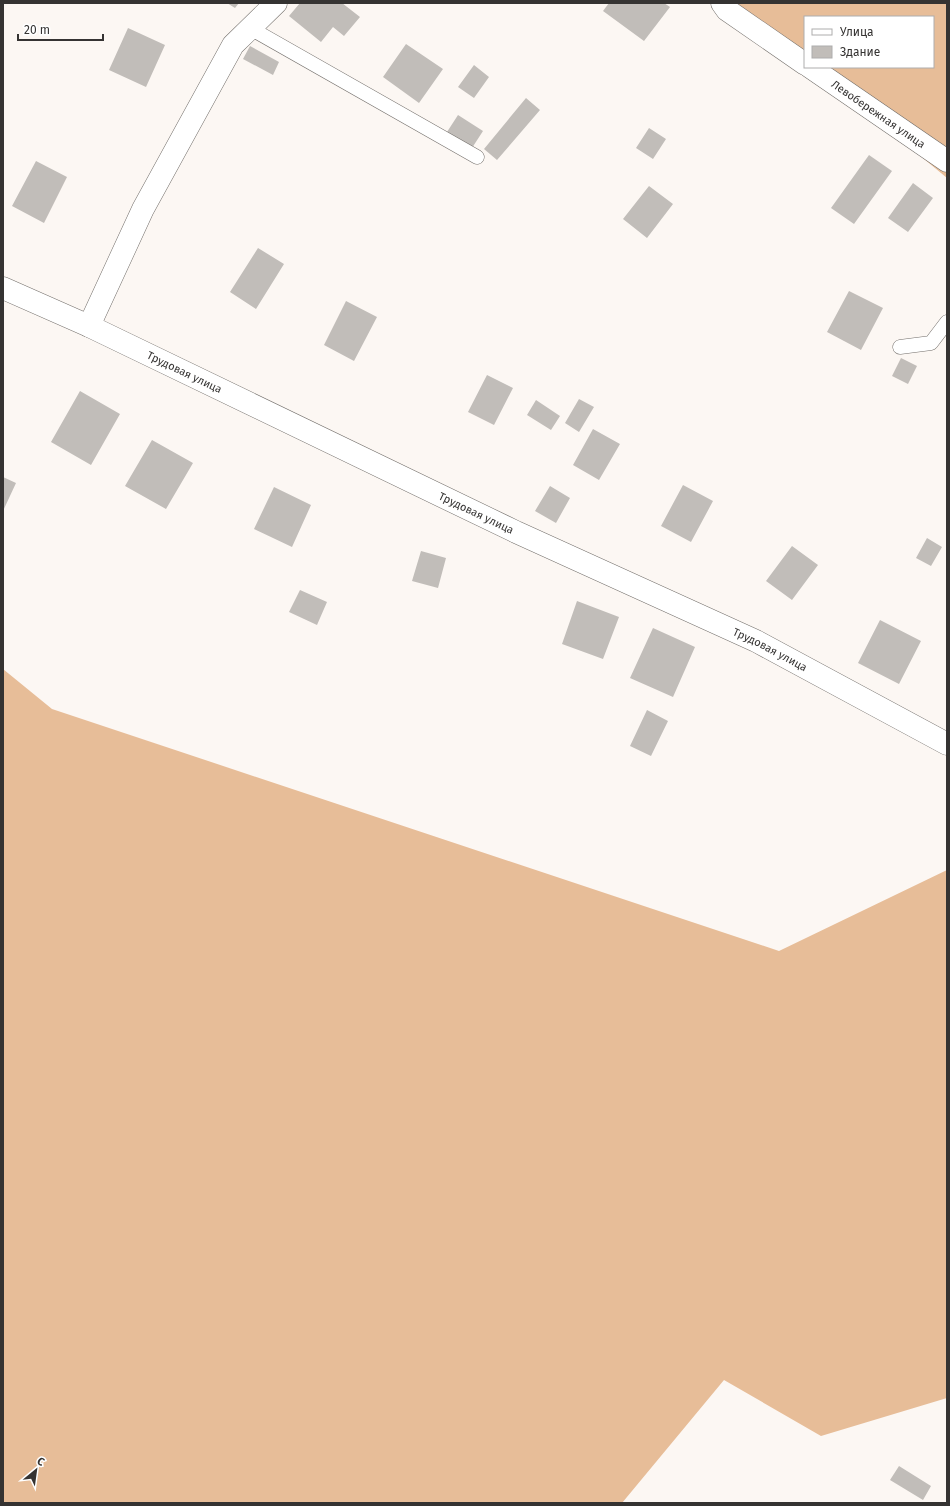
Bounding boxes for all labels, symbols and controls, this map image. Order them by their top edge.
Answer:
scale bar [18,16,103,42]
legend [804,16,934,68]
text: 20 m [24,23,50,37]
text: Улица [840,25,874,39]
text: Здание [840,45,880,59]
street label: Левобережная улица [829,77,928,151]
street label: Трудовая улица [145,348,224,396]
street label: Трудовая улица [437,489,516,536]
street label: Трудовая улица [731,625,809,674]
north arrow [16,1450,56,1490]
text: С [35,1454,47,1469]

